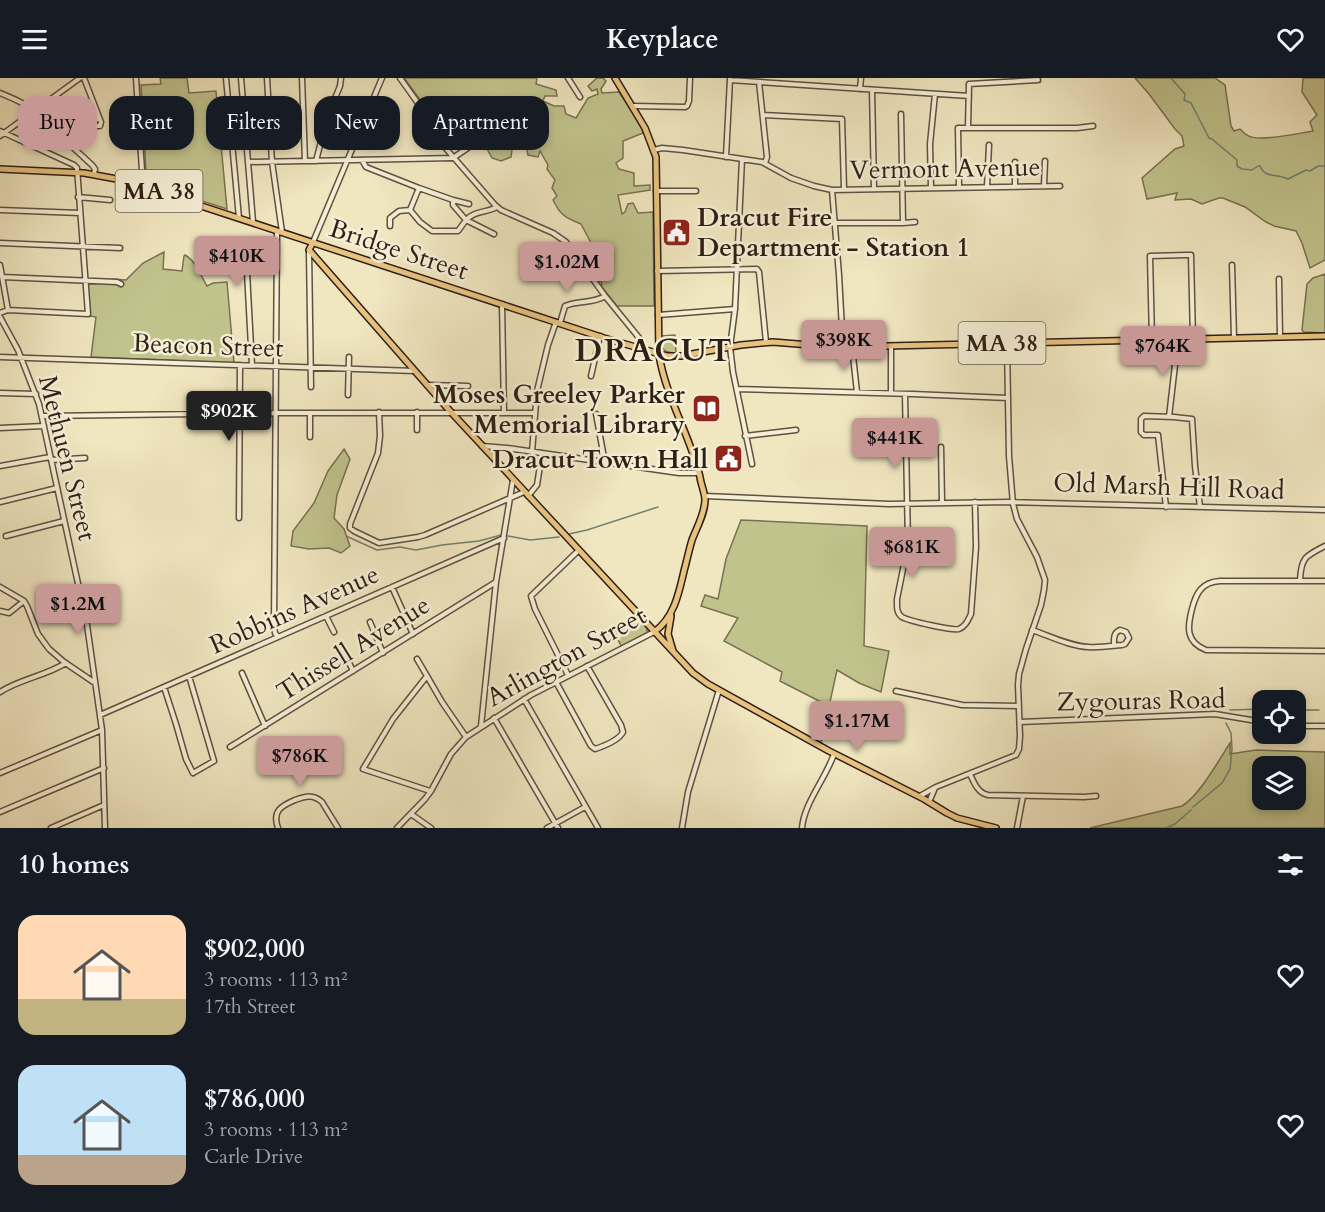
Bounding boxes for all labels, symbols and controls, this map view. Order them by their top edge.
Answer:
text: Keyplace [606,21,719,58]
icon: menu [18,23,51,56]
icon: heart [1274,23,1307,56]
chip: Buy [18,96,97,150]
chip: Rent [109,96,194,150]
chip: Filters [206,96,302,150]
chip: New [314,96,400,150]
chip: Apartment [412,96,549,150]
street label: Vermont Avenue [849,149,1041,188]
road number: MA 38 [116,170,202,212]
place label: Dracut Fire Department - Station 1 [697,200,970,265]
street label: Bridge Street [325,211,473,288]
public building icon: Dracut Fire Department - Station 1 [660,216,692,248]
pin: $410K [195,236,279,287]
text: $410K [208,242,266,269]
pin: $1.02M [518,242,616,293]
text: $1.02M [534,248,600,275]
pin: $398K [802,320,886,371]
road number: MA 38 [958,322,1046,364]
street label: Beacon Street [132,325,284,366]
text: $398K [815,326,873,353]
pin: $764K [1121,326,1205,377]
district label: DRACUT [575,329,733,373]
text: $764K [1134,332,1192,359]
street label: Methuen Street [30,372,105,544]
place label: Moses Greeley Parker Memorial Library [433,377,686,442]
pin: $902K [187,391,271,442]
library icon: Moses Greeley Parker Memorial Library [690,393,722,425]
text: $902K [200,397,258,424]
pin: $441K [853,418,937,469]
text: $441K [866,424,924,451]
place label: Dracut Town Hall [492,442,708,477]
public building icon: Dracut Town Hall [713,443,745,475]
street label: Old Marsh Hill Road [1053,465,1285,508]
pin: $681K [870,527,954,578]
text: $681K [883,533,941,560]
street label: Robbins Avenue [204,556,384,662]
pin: $1.2M [36,584,120,635]
street label: Thissell Avenue [270,587,436,709]
text: $1.2M [50,590,106,617]
street label: Arlington Street [480,598,652,715]
street label: Zygouras Road [1056,682,1226,719]
map controls [1252,690,1306,810]
button: locate [1252,690,1306,744]
pin: $1.17M [808,701,906,752]
text: $1.17M [824,707,890,734]
pin: $786K [258,736,342,787]
text: $786K [271,742,329,769]
button: layers [1252,756,1306,810]
text: 10 homes [18,847,129,882]
icon: filters [1274,848,1307,881]
text: $902,000 [204,931,305,966]
icon: home [66,939,138,1011]
icon: heart [1274,959,1307,992]
text: 3 rooms · 113 m² [204,966,348,993]
text: 17th Street [204,993,295,1020]
text: $786,000 [204,1081,305,1116]
icon: home [66,1089,138,1161]
icon: heart [1274,1109,1307,1142]
text: 3 rooms · 113 m² [204,1116,348,1143]
text: Carle Drive [204,1143,303,1170]

